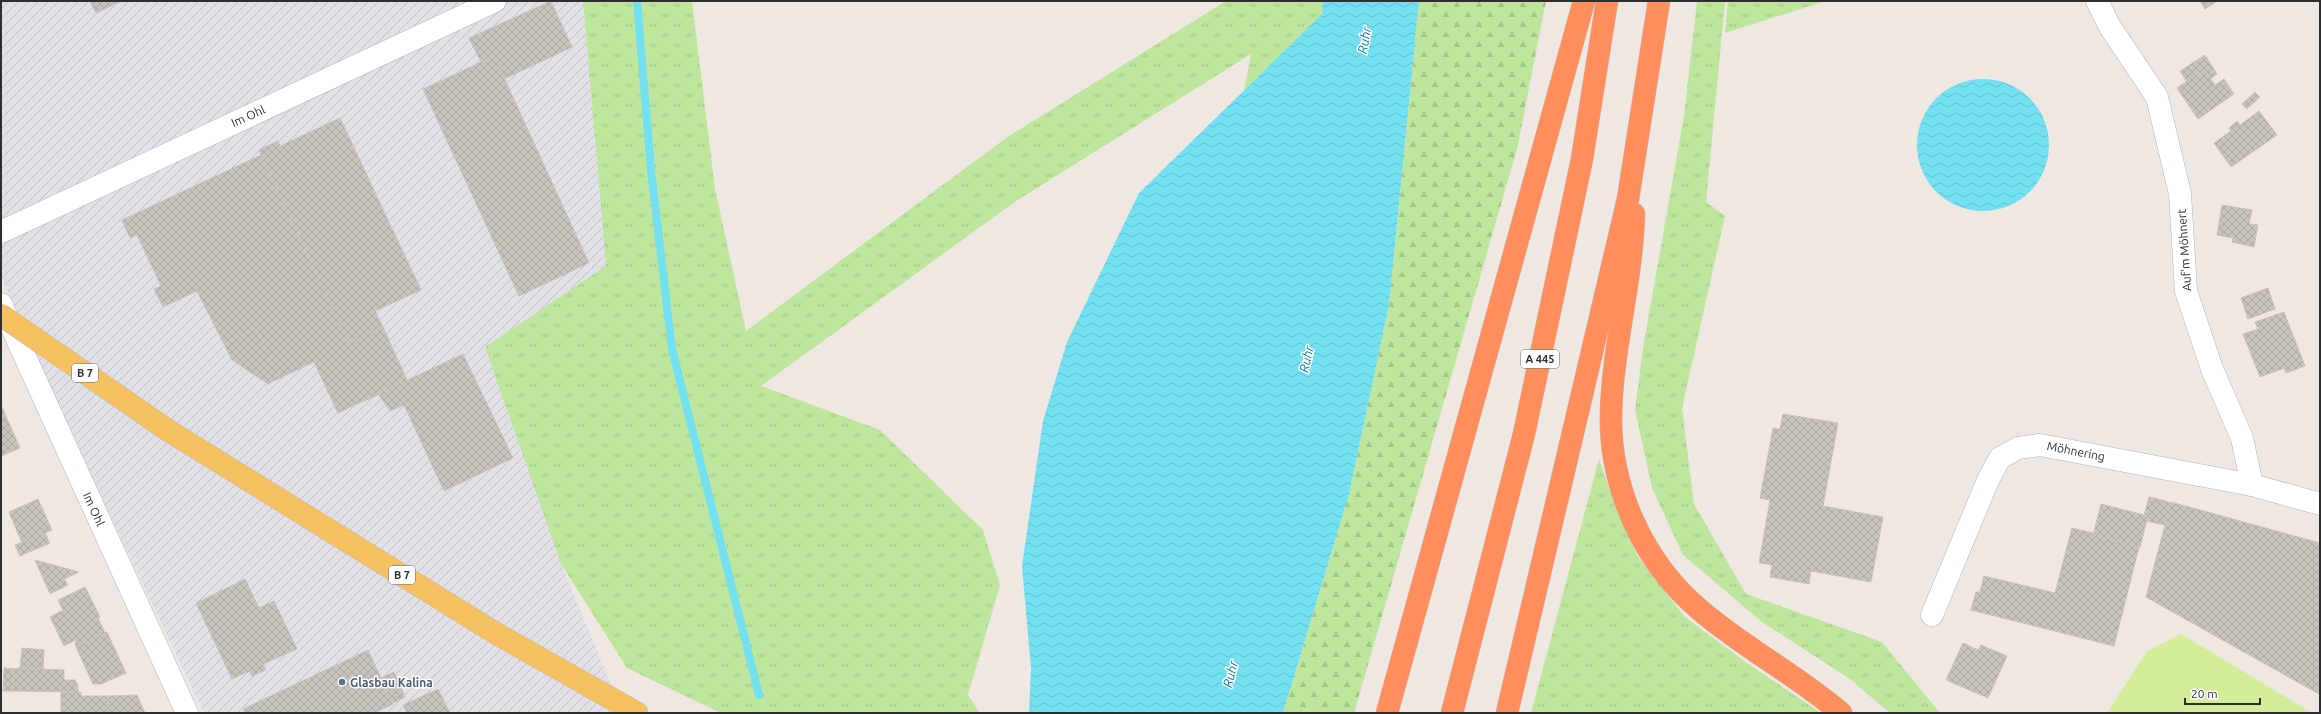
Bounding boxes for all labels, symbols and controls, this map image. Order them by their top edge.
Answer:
water label: Ruhr [1355,24,1373,55]
street label: Im Ohl [229,103,267,129]
street label: Auf'm Möhnert [2175,208,2193,291]
water label: Ruhr [1296,343,1316,374]
road number: A 445 [1521,350,1559,368]
road number: B 7 [72,364,98,382]
street label: Möhnering [2046,439,2106,463]
street label: Im Ohl [81,490,107,528]
road number: B 7 [389,566,415,584]
water label: Ruhr [1220,658,1240,689]
place label: Glasbau Kalina [350,676,433,689]
marker: Glasbau Kalina [337,677,347,687]
scale bar [2185,680,2260,706]
text: 20 m [2191,687,2218,700]

